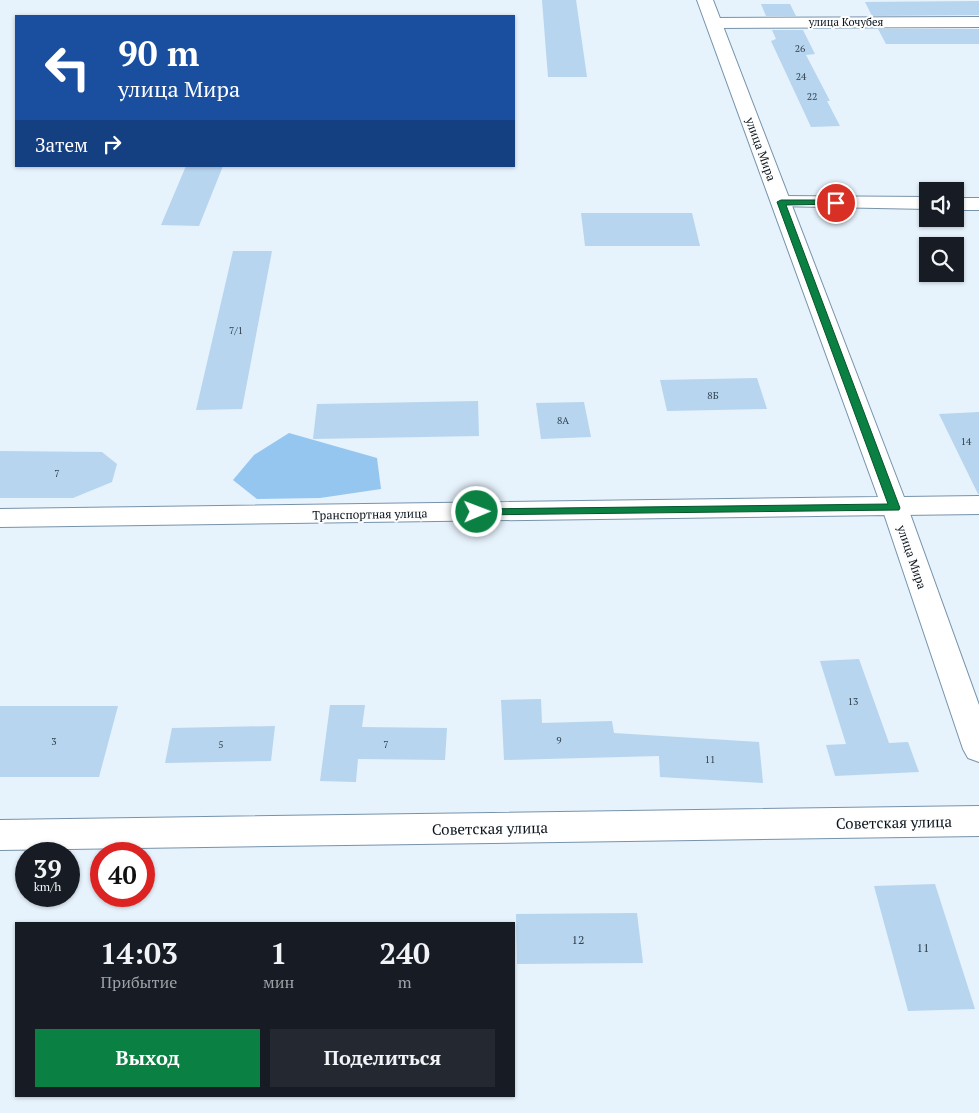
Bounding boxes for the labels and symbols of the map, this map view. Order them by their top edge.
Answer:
street label: улица Кочубея [808,15,883,29]
house number: 26 [795,42,806,55]
house number: 24 [796,70,807,83]
house number: 22 [807,90,817,103]
street label: улица Мира [742,114,779,183]
pin [815,182,857,224]
house number: 7/1 [229,324,243,337]
house number: 8Б [707,389,719,402]
house number: 8А [557,414,569,427]
house number: 14 [961,435,972,448]
house number: 7 [54,467,60,480]
position arrow [450,485,502,537]
street label: Транспортная улица [312,505,428,523]
street label: улица Мира [894,522,930,591]
house number: 13 [848,695,858,708]
house number: 9 [556,734,562,747]
house number: 3 [51,735,57,748]
house number: 5 [218,738,224,751]
house number: 7 [383,738,389,751]
house number: 11 [705,753,715,766]
street label: Советская улица [836,811,953,833]
street label: Советская улица [432,817,549,839]
speed limit sign: 40 [90,842,155,907]
house number: 12 [572,932,584,947]
house number: 11 [917,940,929,955]

